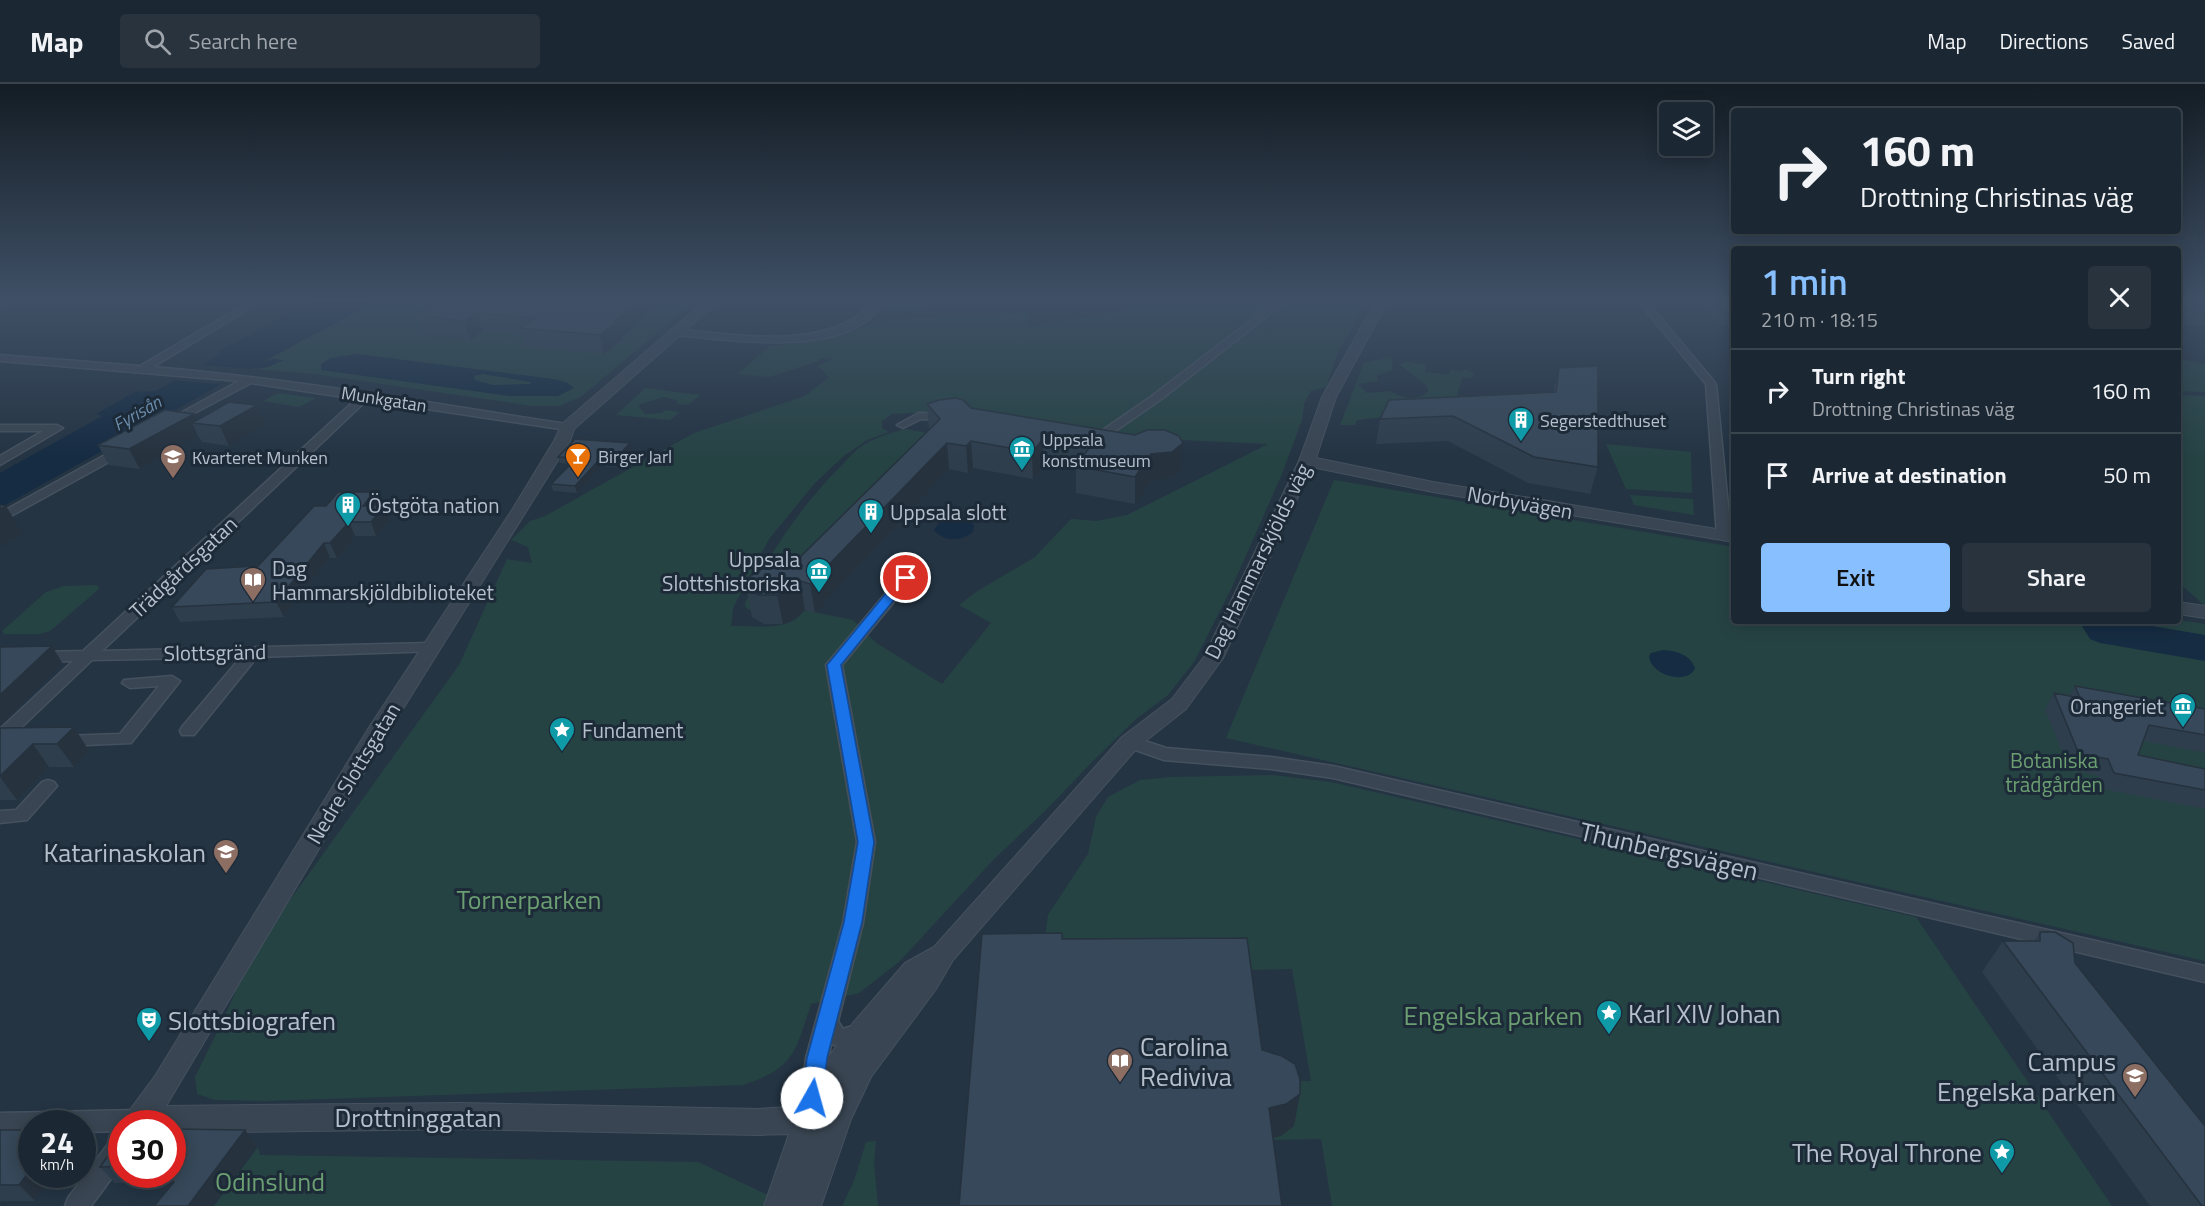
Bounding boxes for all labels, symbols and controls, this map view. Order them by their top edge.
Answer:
search box [120,14,540,68]
text: Map [30,20,84,63]
text: Search here [189,24,298,58]
icon: search [141,25,174,58]
text: Map [1927,25,1967,57]
text: Directions [2000,25,2089,57]
text: Saved [2122,25,2175,57]
map controls [1659,102,1713,156]
button: layers [1659,102,1713,156]
text: 160 m [1860,118,1975,182]
icon: right [1761,132,1839,210]
text: Drottning Christinas väg [1860,176,2133,217]
text: 1 min [1761,254,1848,309]
button: close [2088,266,2151,329]
text: 210 m · 18:15 [1761,304,1878,335]
text: Turn right [1812,359,1906,393]
text: 160 m [2091,374,2151,408]
icon: right [1761,375,1794,408]
street label: Munkgatan [339,379,429,419]
water label: Fyrisån [108,388,167,438]
text: Drottning Christinas väg [1812,393,2015,424]
building icon: Segerstedthuset [1506,405,1536,443]
place label: Segerstedthuset [1540,407,1667,434]
place label: Uppsala konstmuseum [1042,426,1151,474]
museum icon: Uppsala konstmuseum [1007,434,1037,472]
bar icon: Birger Jarl [563,441,593,479]
school or university icon: Kvarteret Munken [158,442,188,480]
place label: Birger Jarl [598,443,672,470]
place label: Kvarteret Munken [192,444,328,471]
street label: Dag Hammarskjölds väg [1196,458,1318,664]
text: Arrive at destination [1812,458,2007,492]
text: 50 m [2103,458,2151,492]
icon: arrive [1761,459,1794,492]
street label: Norbyvägen [1465,477,1575,527]
place label: Östgöta nation [368,489,499,521]
building icon: Östgöta nation [333,490,363,528]
place label: Uppsala slott [890,496,1007,528]
building icon: Uppsala slott [856,497,886,535]
street label: Trädgårdsgatan [122,508,244,626]
place label: Uppsala Slottshistoriska [662,543,800,599]
button: Exit [1761,543,1950,612]
button: Share [1962,543,2151,612]
place label: Dag Hammarskjöldbiblioteket [272,552,495,608]
pin [880,552,931,603]
museum icon: Uppsala Slottshistoriska [804,556,834,594]
icon: arrive [889,561,922,594]
library icon: Dag Hammarskjöldbiblioteket [238,565,268,603]
street label: Slottsgränd [163,635,267,669]
place label: Orangeriet [2070,690,2165,722]
museum icon: Orangeriet [2168,691,2198,729]
street label: Nedre Slottsgatan [298,696,408,850]
place label: Fundament [582,714,684,746]
place icon: Fundament [547,715,577,753]
park label: Botaniska trädgården [2005,744,2103,800]
street label: Thunbergsvägen [1576,812,1762,890]
place label: Katarinaskolan [43,833,206,872]
school or university icon: Katarinaskolan [211,837,241,875]
park label: Tornerparken [456,880,602,919]
place label: Karl XIV Johan [1628,994,1780,1033]
park label: Engelska parken [1404,996,1582,1035]
place icon: Karl XIV Johan [1594,998,1624,1036]
place label: Slottsbiografen [168,1001,336,1040]
theatre icon: Slottsbiografen [134,1005,164,1043]
place label: Carolina Rediviva [1140,1027,1232,1096]
place label: Campus Engelska parken [1937,1042,2116,1111]
library icon: Carolina Rediviva [1105,1046,1135,1084]
school or university icon: Campus Engelska parken [2120,1061,2150,1099]
position arrow [780,1066,844,1130]
street label: Drottninggatan [335,1098,501,1137]
speed limit sign: 30 [108,1110,186,1188]
text: 24 [40,1119,74,1165]
place label: The Royal Throne [1792,1133,1982,1172]
place icon: The Royal Throne [1987,1137,2017,1175]
text: km/h [40,1153,74,1176]
park label: Odinslund [215,1162,325,1201]

